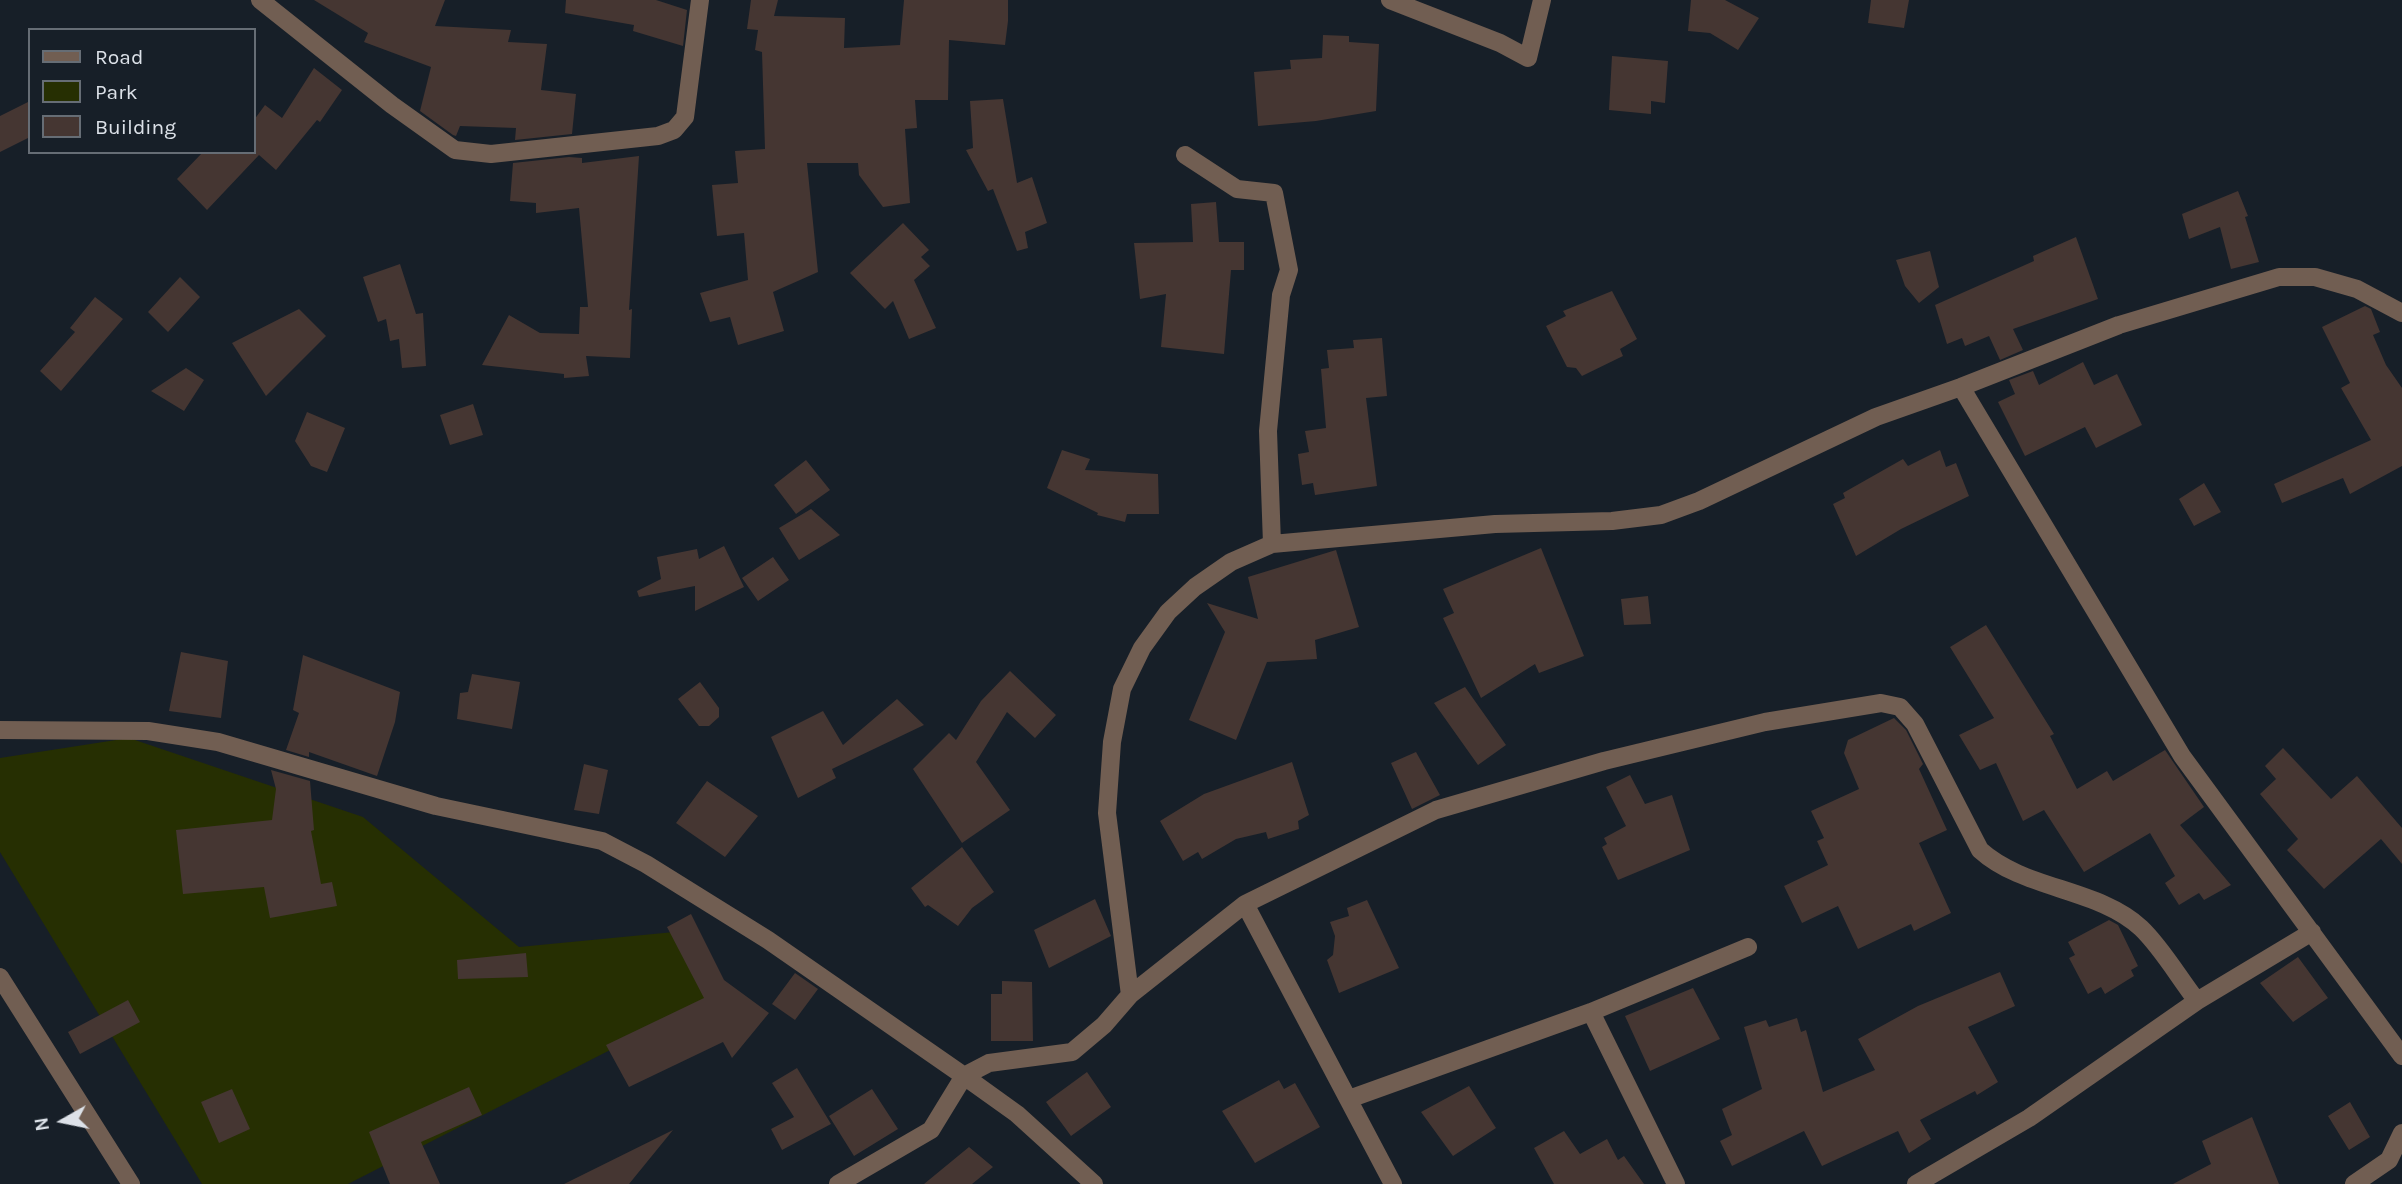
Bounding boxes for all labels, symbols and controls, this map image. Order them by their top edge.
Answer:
legend [28,28,256,154]
text: Road [95,45,143,69]
text: Park [95,80,138,104]
text: Building [95,115,176,139]
north arrow [28,1086,98,1156]
text: N [30,1116,54,1133]

